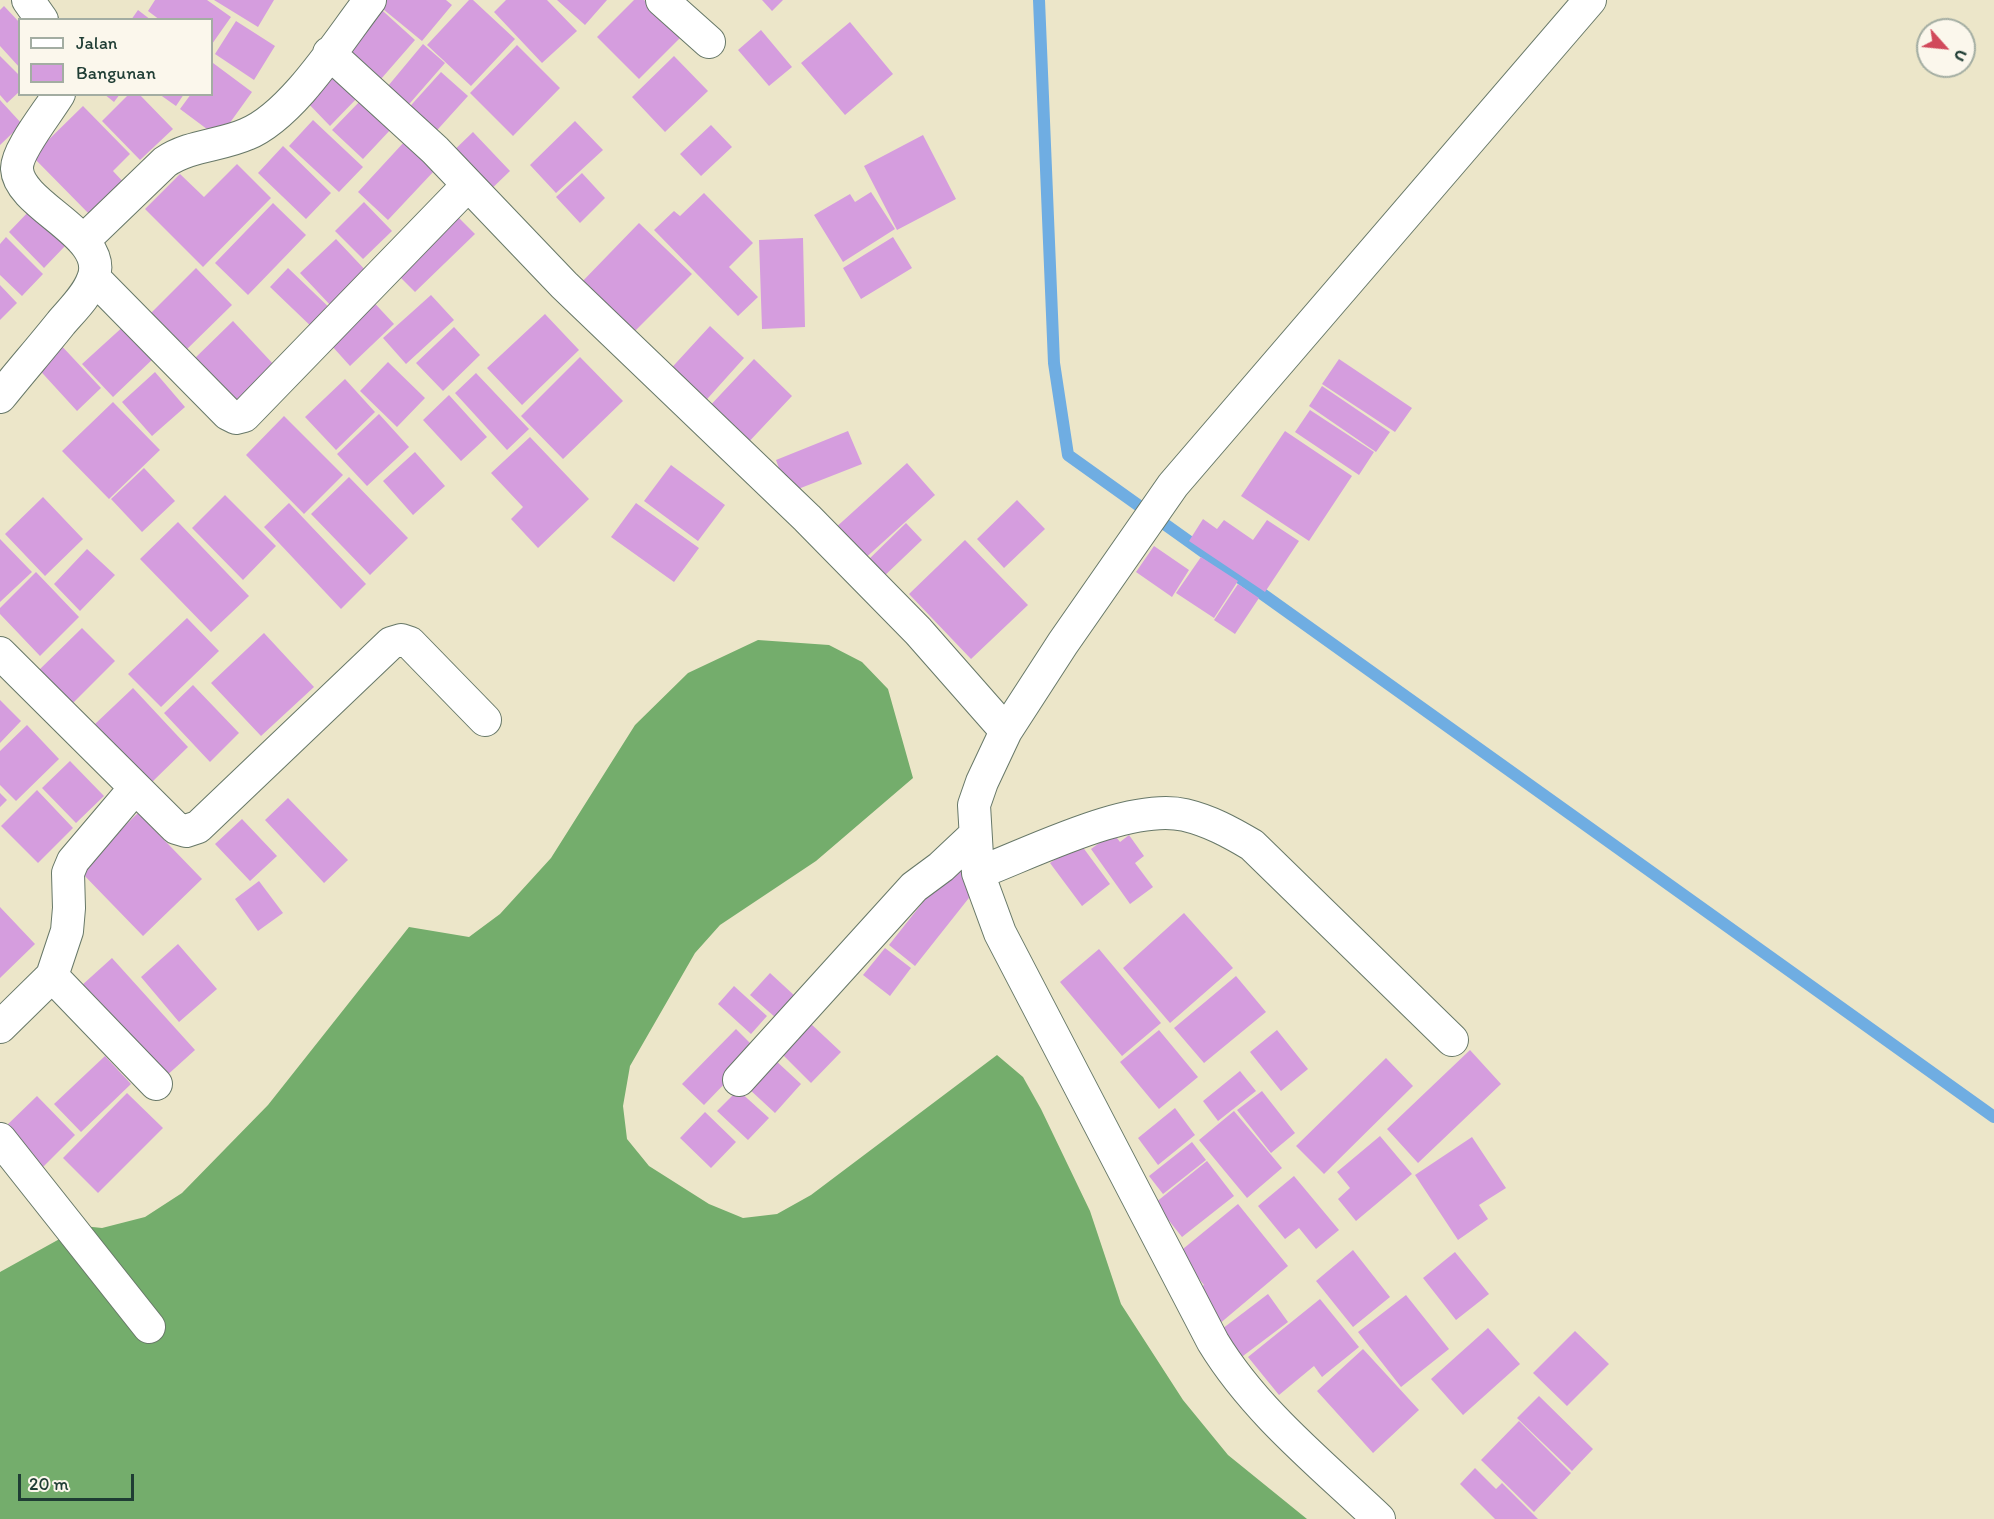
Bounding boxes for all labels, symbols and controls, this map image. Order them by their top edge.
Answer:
legend [18,18,213,96]
north arrow [1916,18,1976,78]
text: Jalan [76,32,117,54]
text: U [1950,46,1972,65]
text: Bangunan [76,62,156,84]
scale bar [21,1462,136,1500]
text: 20 m [29,1473,69,1495]

